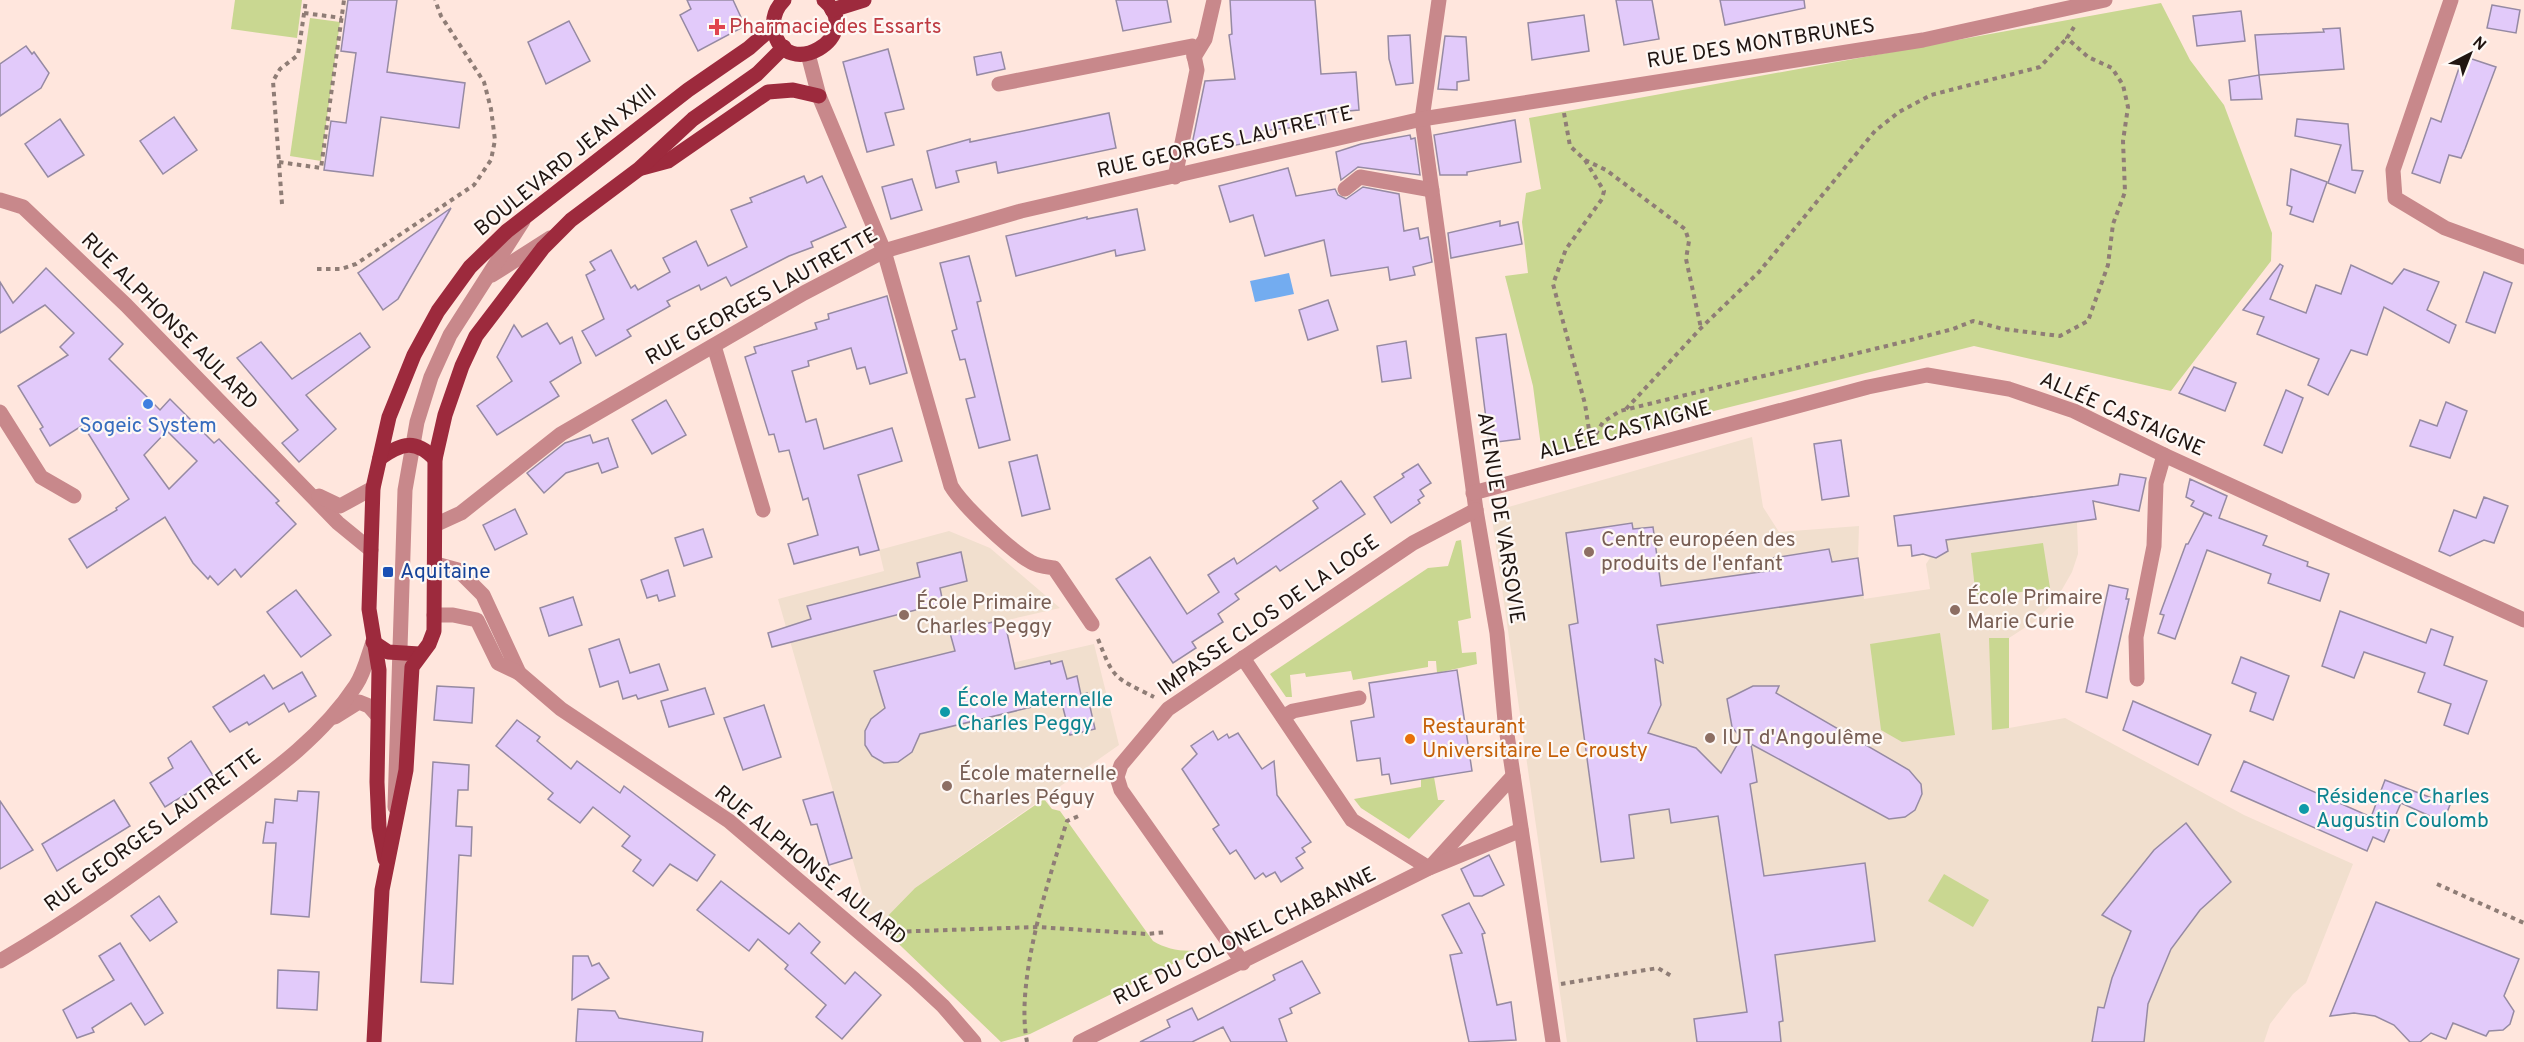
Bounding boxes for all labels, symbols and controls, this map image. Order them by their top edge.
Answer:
street label: RUE DES MONTBRUNES [1645,13,1877,75]
place label: Pharmacie des Essarts [729,14,942,41]
marker: Pharmacie des Essarts [710,20,724,34]
north arrow [2440,24,2500,84]
text: N [2468,33,2490,56]
street label: BOULEVARD JEAN XXIII [469,79,663,243]
street label: RUE GEORGES LAUTRETTE [1095,100,1355,186]
street label: RUE GEORGES LAUTRETTE [641,222,883,372]
street label: RUE ALPHONSE AULARD [75,228,263,416]
street label: ALLÉE CASTAIGNE [2035,366,2209,464]
street label: ALLÉE CASTAIGNE [1535,394,1714,467]
marker: Sogeic System [141,397,155,411]
street label: AVENUE DE VARSOVIE [1470,410,1530,626]
place label: Sogeic System [79,413,217,440]
place label: Centre européen des produits de l'enfant [1601,527,1796,578]
street label: IMPASSE CLOS DE LA LOGE [1153,529,1385,703]
marker: Centre européen des produits de l'enfant [1582,545,1596,559]
place label: Aquitaine [400,559,491,586]
marker: Aquitaine [381,565,395,579]
place label: École Primaire Marie Curie [1967,584,2103,636]
place label: École Primaire Charles Peggy [916,589,1052,641]
marker: École Primaire Marie Curie [1948,603,1962,617]
marker: École Primaire Charles Peggy [897,608,911,622]
place label: École Maternelle Charles Peggy [957,686,1113,738]
marker: École Maternelle Charles Peggy [938,705,952,719]
place label: Restaurant Universitaire Le Crousty [1422,714,1648,765]
place label: IUT d'Angoulême [1722,725,1883,752]
marker: IUT d'Angoulême [1703,731,1717,745]
marker: Restaurant Universitaire Le Crousty [1403,732,1417,746]
street label: RUE GEORGES LAUTRETTE [39,743,267,919]
place label: École maternelle Charles Péguy [959,760,1117,812]
marker: École maternelle Charles Péguy [940,779,954,793]
street label: RUE ALPHONSE AULARD [708,780,912,952]
place label: Résidence Charles Augustin Coulomb [2316,784,2490,835]
marker: Résidence Charles Augustin Coulomb [2297,802,2311,816]
street label: RUE DU COLONEL CHABANNE [1109,862,1381,1012]

